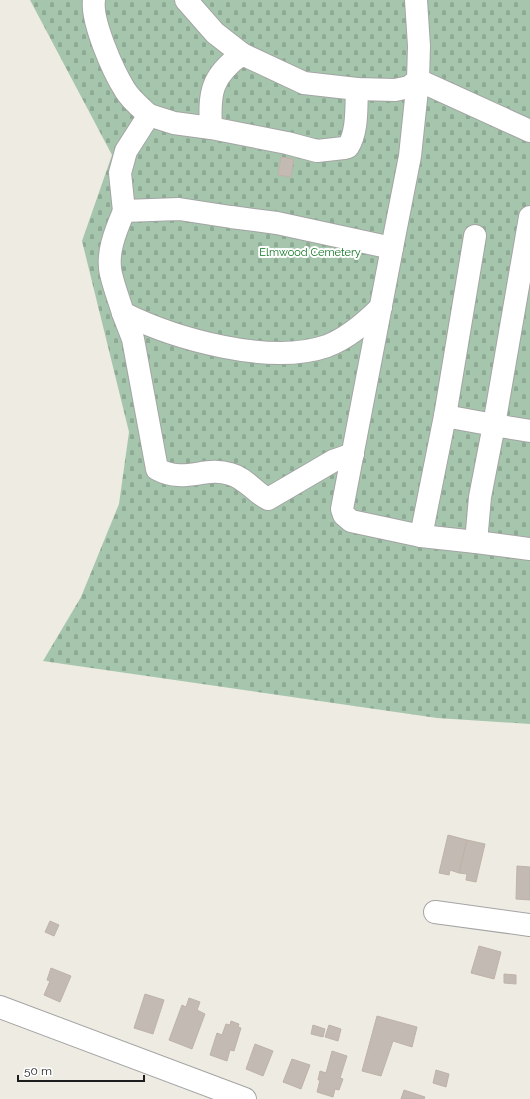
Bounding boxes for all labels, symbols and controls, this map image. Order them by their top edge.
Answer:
park label: Elmwood Cemetery [259,246,361,259]
scale bar [18,1057,144,1083]
text: 50 m [24,1064,52,1078]

